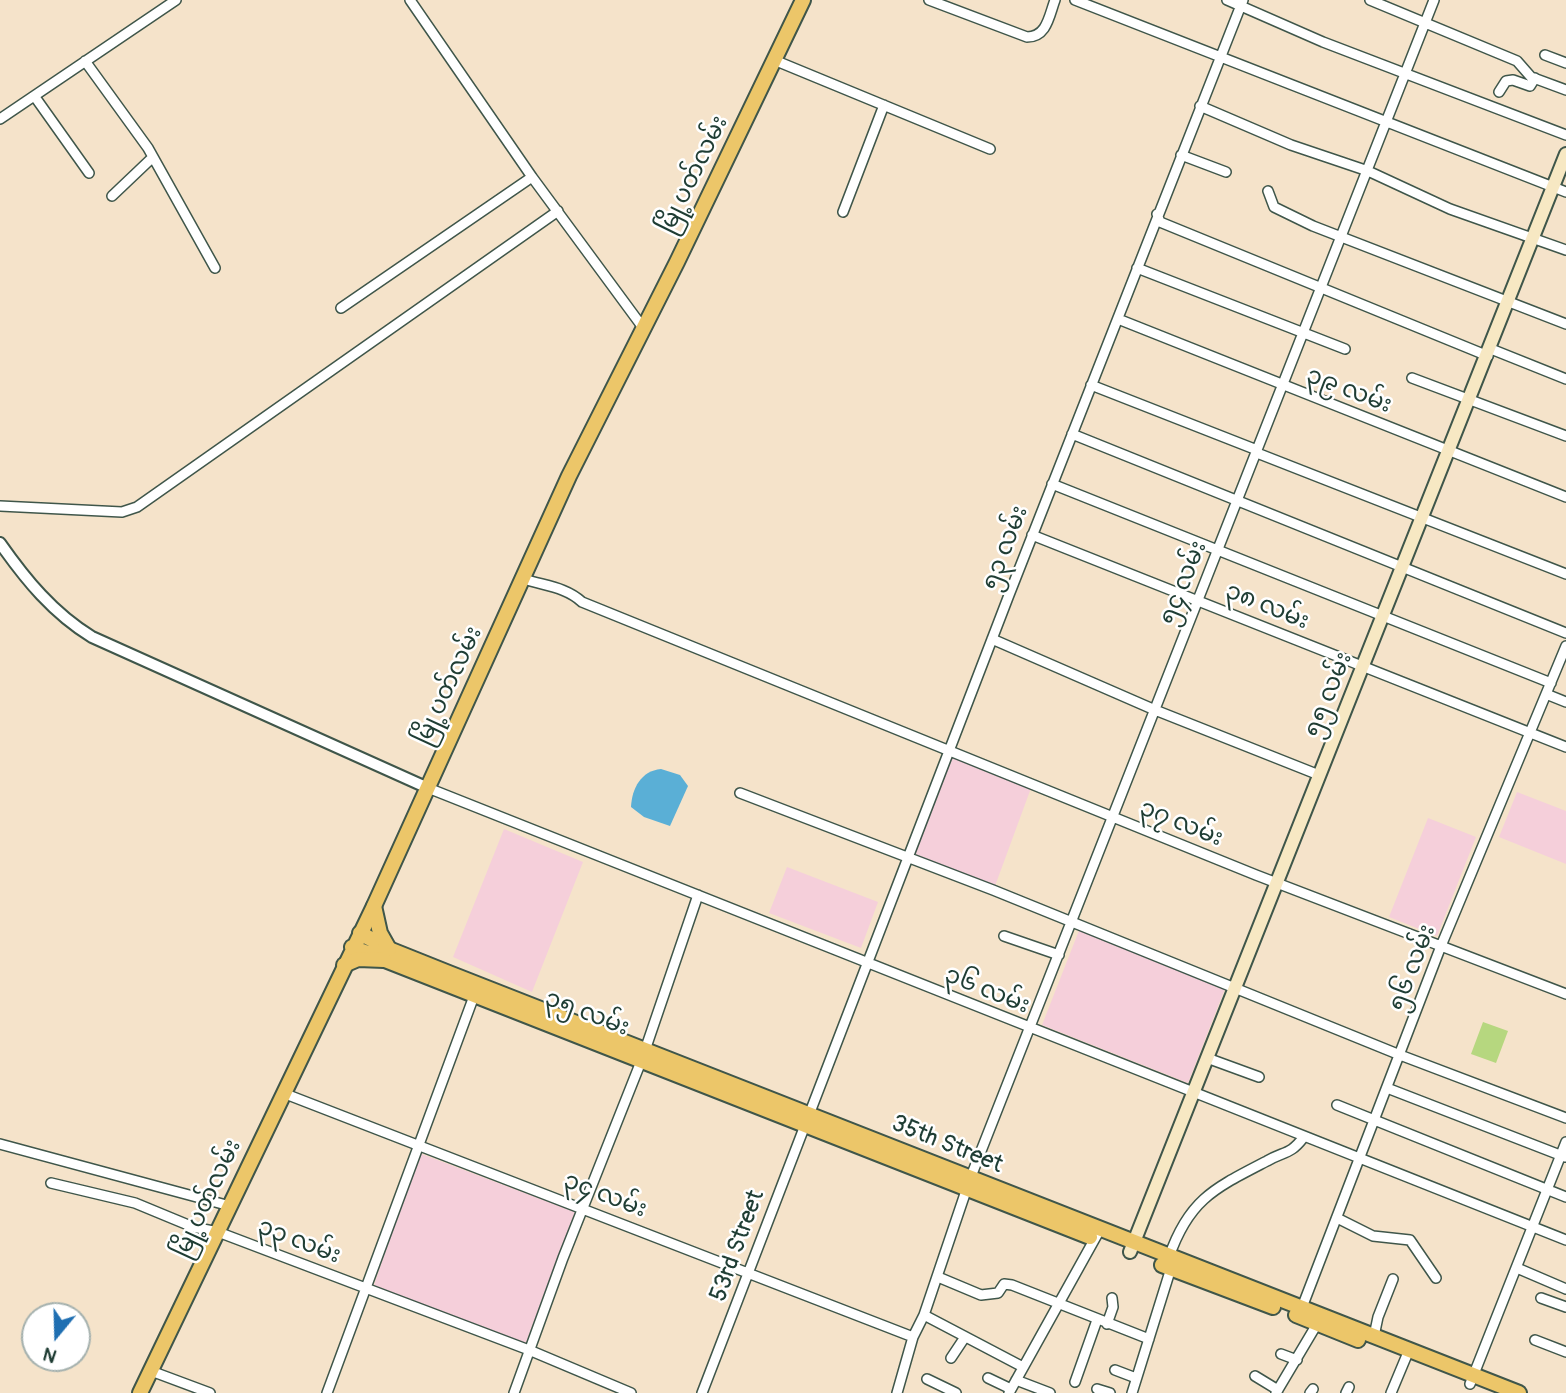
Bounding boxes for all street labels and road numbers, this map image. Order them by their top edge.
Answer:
street label: မြို့ပတ်လမ်း [653,111,735,239]
street label: ၃၉ လမ်း [1302,362,1396,420]
street label: ၅၃ လမ်း [977,502,1035,594]
street label: ၅၄ လမ်း [1154,537,1214,629]
street label: ၃၈ လမ်း [1221,577,1313,637]
street label: မြို့ပတ်လမ်း [409,622,489,750]
street label: ၅၅ လမ်း [1299,648,1359,742]
street label: ၃၇ လမ်း [1135,794,1227,854]
street label: ၅၆ လမ်း [1383,921,1443,1015]
street label: ၃၆ လမ်း [940,961,1034,1021]
street label: ၃၅ လမ်း [541,985,633,1043]
street label: 35th Street [887,1110,1007,1180]
street label: မြို့ပတ်လမ်း [168,1135,248,1263]
street label: ၃၄ လမ်း [559,1167,651,1225]
street label: 53rd Street [705,1186,771,1306]
street label: ၃၃ လမ်း [253,1213,345,1271]

